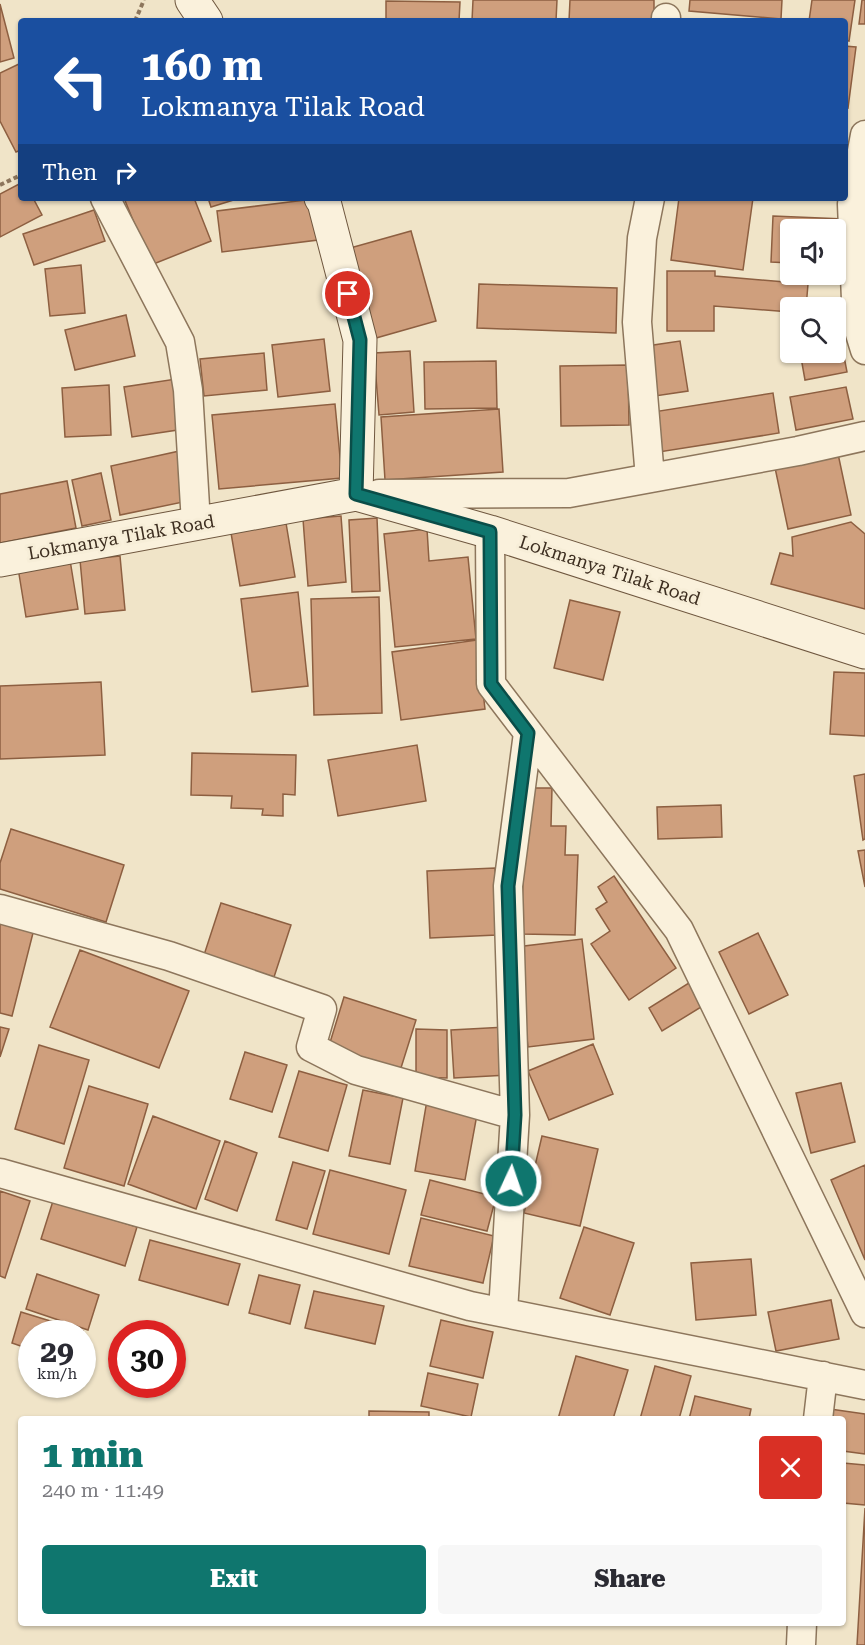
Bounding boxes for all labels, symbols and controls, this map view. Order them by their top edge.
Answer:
text: 160 m [141,41,263,90]
icon: left [42,42,120,120]
text: Lokmanya Tilak Road [141,91,425,123]
icon: right [109,156,142,189]
text: Then [42,160,97,185]
map controls [780,219,846,363]
button: sound [780,219,846,285]
pin [322,268,373,319]
icon: arrive [331,277,364,310]
button: search [780,297,846,363]
street label: Lokmanya Tilak Road [26,510,216,564]
street label: Lokmanya Tilak Road [517,531,704,609]
position arrow [479,1149,543,1213]
speed limit sign: 30 [108,1320,186,1398]
text: 29 [40,1334,74,1369]
text: km/h [37,1365,77,1383]
text: 1 min [42,1434,143,1476]
button: close [759,1436,822,1499]
text: 240 m · 11:49 [42,1478,164,1502]
button: Exit [42,1545,426,1614]
button: Share [438,1545,822,1614]

